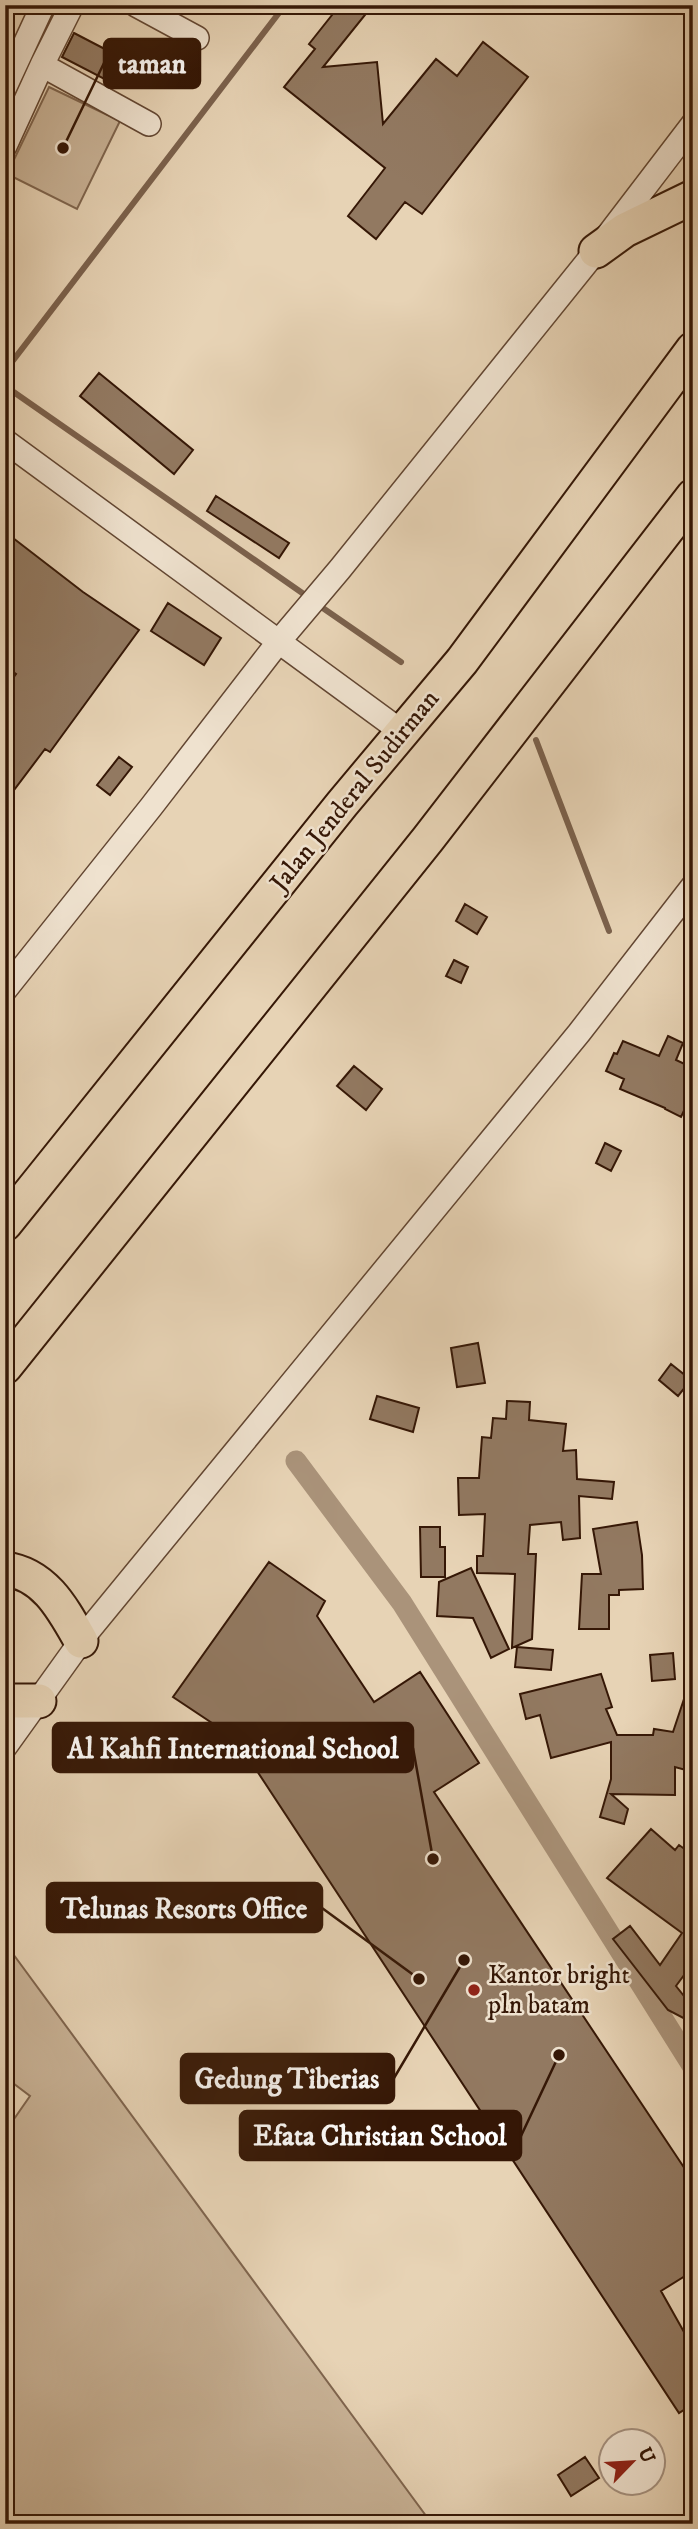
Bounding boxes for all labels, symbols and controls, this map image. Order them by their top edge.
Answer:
callout: taman [104,39,200,88]
text: taman [118,47,187,82]
street label: Jalan Jenderal Sudirman [262,683,447,900]
callout: Al Kahfi International School [53,1723,413,1772]
text: Al Kahfi International School [66,1732,399,1767]
callout: Telunas Resorts Office [47,1883,322,1932]
text: Telunas Resorts Office [60,1892,308,1927]
place label: Kantor bright pln batam [487,1959,630,2022]
marker: Kantor bright pln batam [466,1982,482,1998]
callout: Gedung Tiberias [181,2054,394,2103]
text: Gedung Tiberias [195,2062,380,2097]
callout: Efata Christian School [240,2111,521,2160]
text: Efata Christian School [253,2119,507,2154]
north arrow [596,2428,666,2498]
text: U [633,2444,660,2467]

